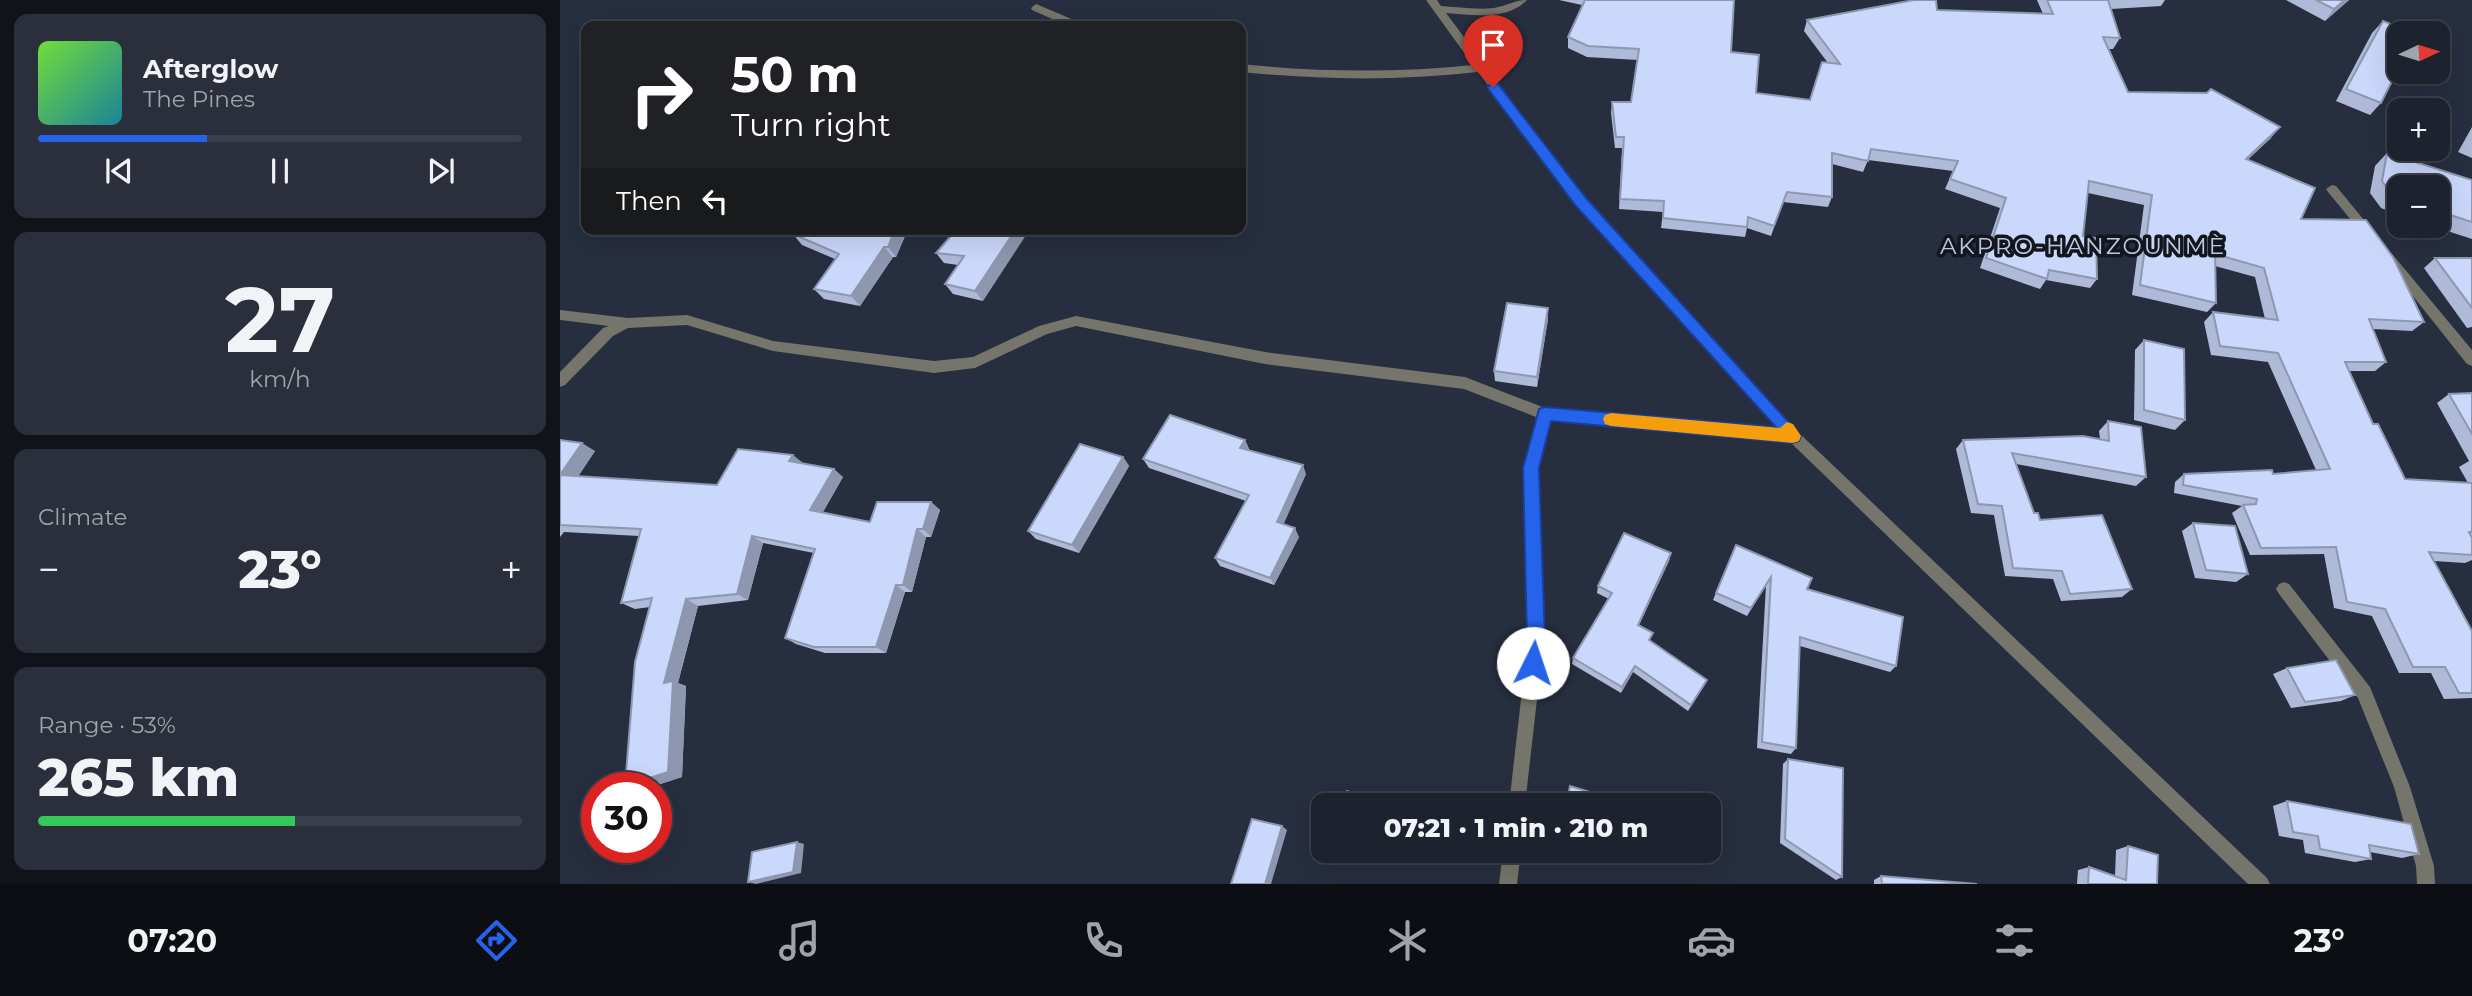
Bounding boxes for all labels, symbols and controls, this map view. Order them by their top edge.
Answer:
pin [1463,15,1523,87]
north arrow [2387,21,2450,84]
map controls [2387,21,2450,238]
icon: arrive [1474,26,1512,64]
text: 50 m [731,45,859,104]
icon: right [616,49,707,140]
text: Afterglow [143,53,278,85]
text: The Pines [143,85,255,113]
button: + [2387,98,2450,161]
text: Turn right [731,105,891,144]
icon: previous [100,152,138,190]
icon: pause [261,152,299,190]
icon: next [422,152,460,190]
button: − [2387,175,2450,238]
icon: left [696,182,734,220]
text: Then [616,185,682,217]
district label: AKPRO-HANZOUNMÈ [1940,232,2226,260]
text: 27 [225,264,335,375]
text: km/h [249,365,311,393]
text: Climate [38,503,127,531]
text: 23° [238,538,322,601]
text: − [38,546,60,593]
text: + [500,546,522,593]
position arrow [1496,626,1570,700]
text: Range · 53% [38,711,176,739]
text: 265 km [38,746,239,809]
speed limit sign: 30 [581,772,672,863]
text: 07:21 · 1 min · 210 m [1384,812,1648,844]
icon: directions [472,916,521,965]
icon: music [775,916,824,965]
icon: phone [1079,916,1128,965]
icon: climate [1383,916,1432,965]
icon: car [1687,916,1736,965]
icon: filters [1990,916,2039,965]
text: 07:20 [127,921,217,960]
text: 23° [2294,921,2345,960]

